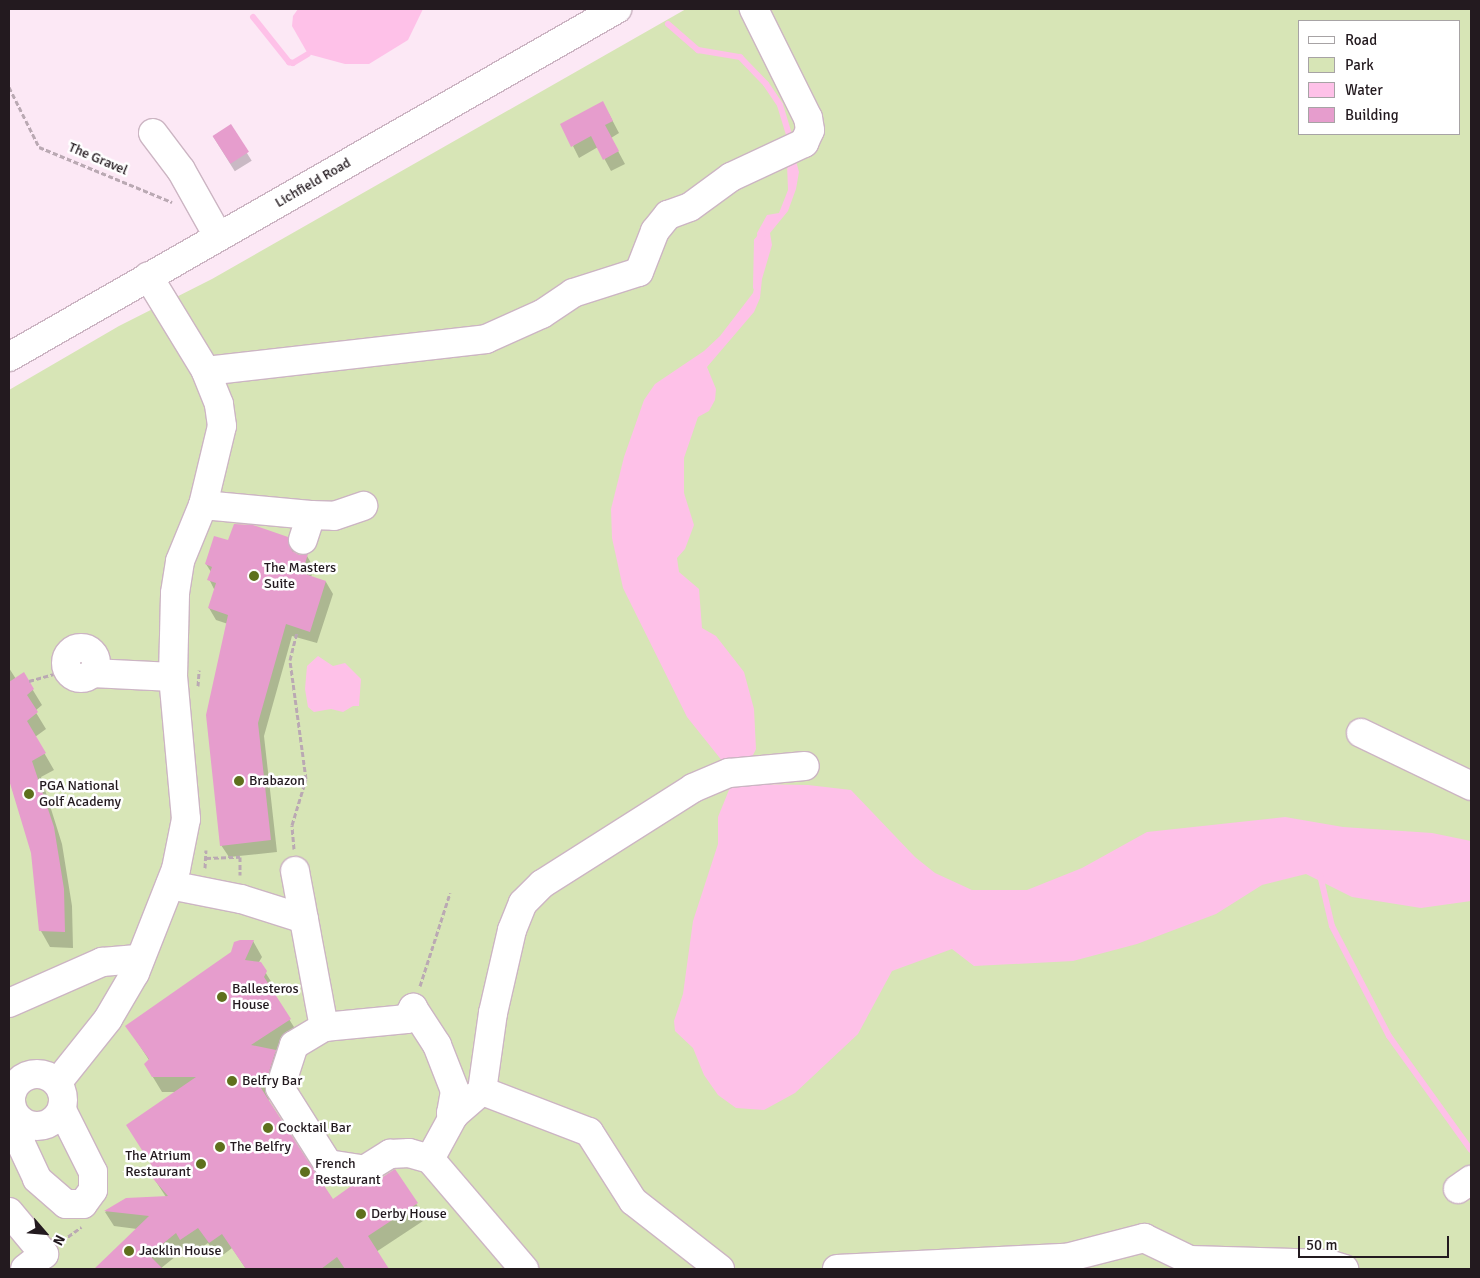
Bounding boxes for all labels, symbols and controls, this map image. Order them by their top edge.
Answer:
legend [1298,20,1460,135]
text: Road [1345,31,1377,49]
text: Park [1345,56,1374,74]
text: Water [1345,81,1383,99]
text: Building [1345,106,1399,124]
street label: The Gravel [66,139,130,179]
street label: Lichfield Road [272,155,354,211]
place label: The Masters Suite [264,560,336,592]
marker: The Masters Suite [248,570,260,582]
place label: Brabazon [249,773,305,789]
marker: Brabazon [233,775,245,787]
place label: PGA National Golf Academy [39,778,121,810]
marker: PGA National Golf Academy [23,788,35,800]
place label: Ballesteros House [232,981,299,1014]
marker: Ballesteros House [216,991,228,1003]
place label: Belfry Bar [242,1073,302,1089]
marker: Belfry Bar [226,1075,238,1087]
place label: Cocktail Bar [278,1120,351,1136]
marker: Cocktail Bar [262,1122,274,1134]
place label: The Belfry [230,1139,291,1155]
marker: The Belfry [214,1141,226,1153]
place label: The Atrium Restaurant [125,1148,191,1180]
place label: French Restaurant [315,1156,381,1188]
marker: The Atrium Restaurant [195,1158,207,1170]
marker: French Restaurant [299,1166,311,1178]
place label: Derby House [371,1206,447,1222]
north arrow [20,1208,70,1258]
marker: Derby House [355,1208,367,1220]
scale bar [1300,1226,1451,1258]
text: N [49,1232,69,1248]
text: 50 m [1306,1236,1337,1254]
place label: Jacklin House [139,1243,221,1259]
marker: Jacklin House [123,1245,135,1257]

